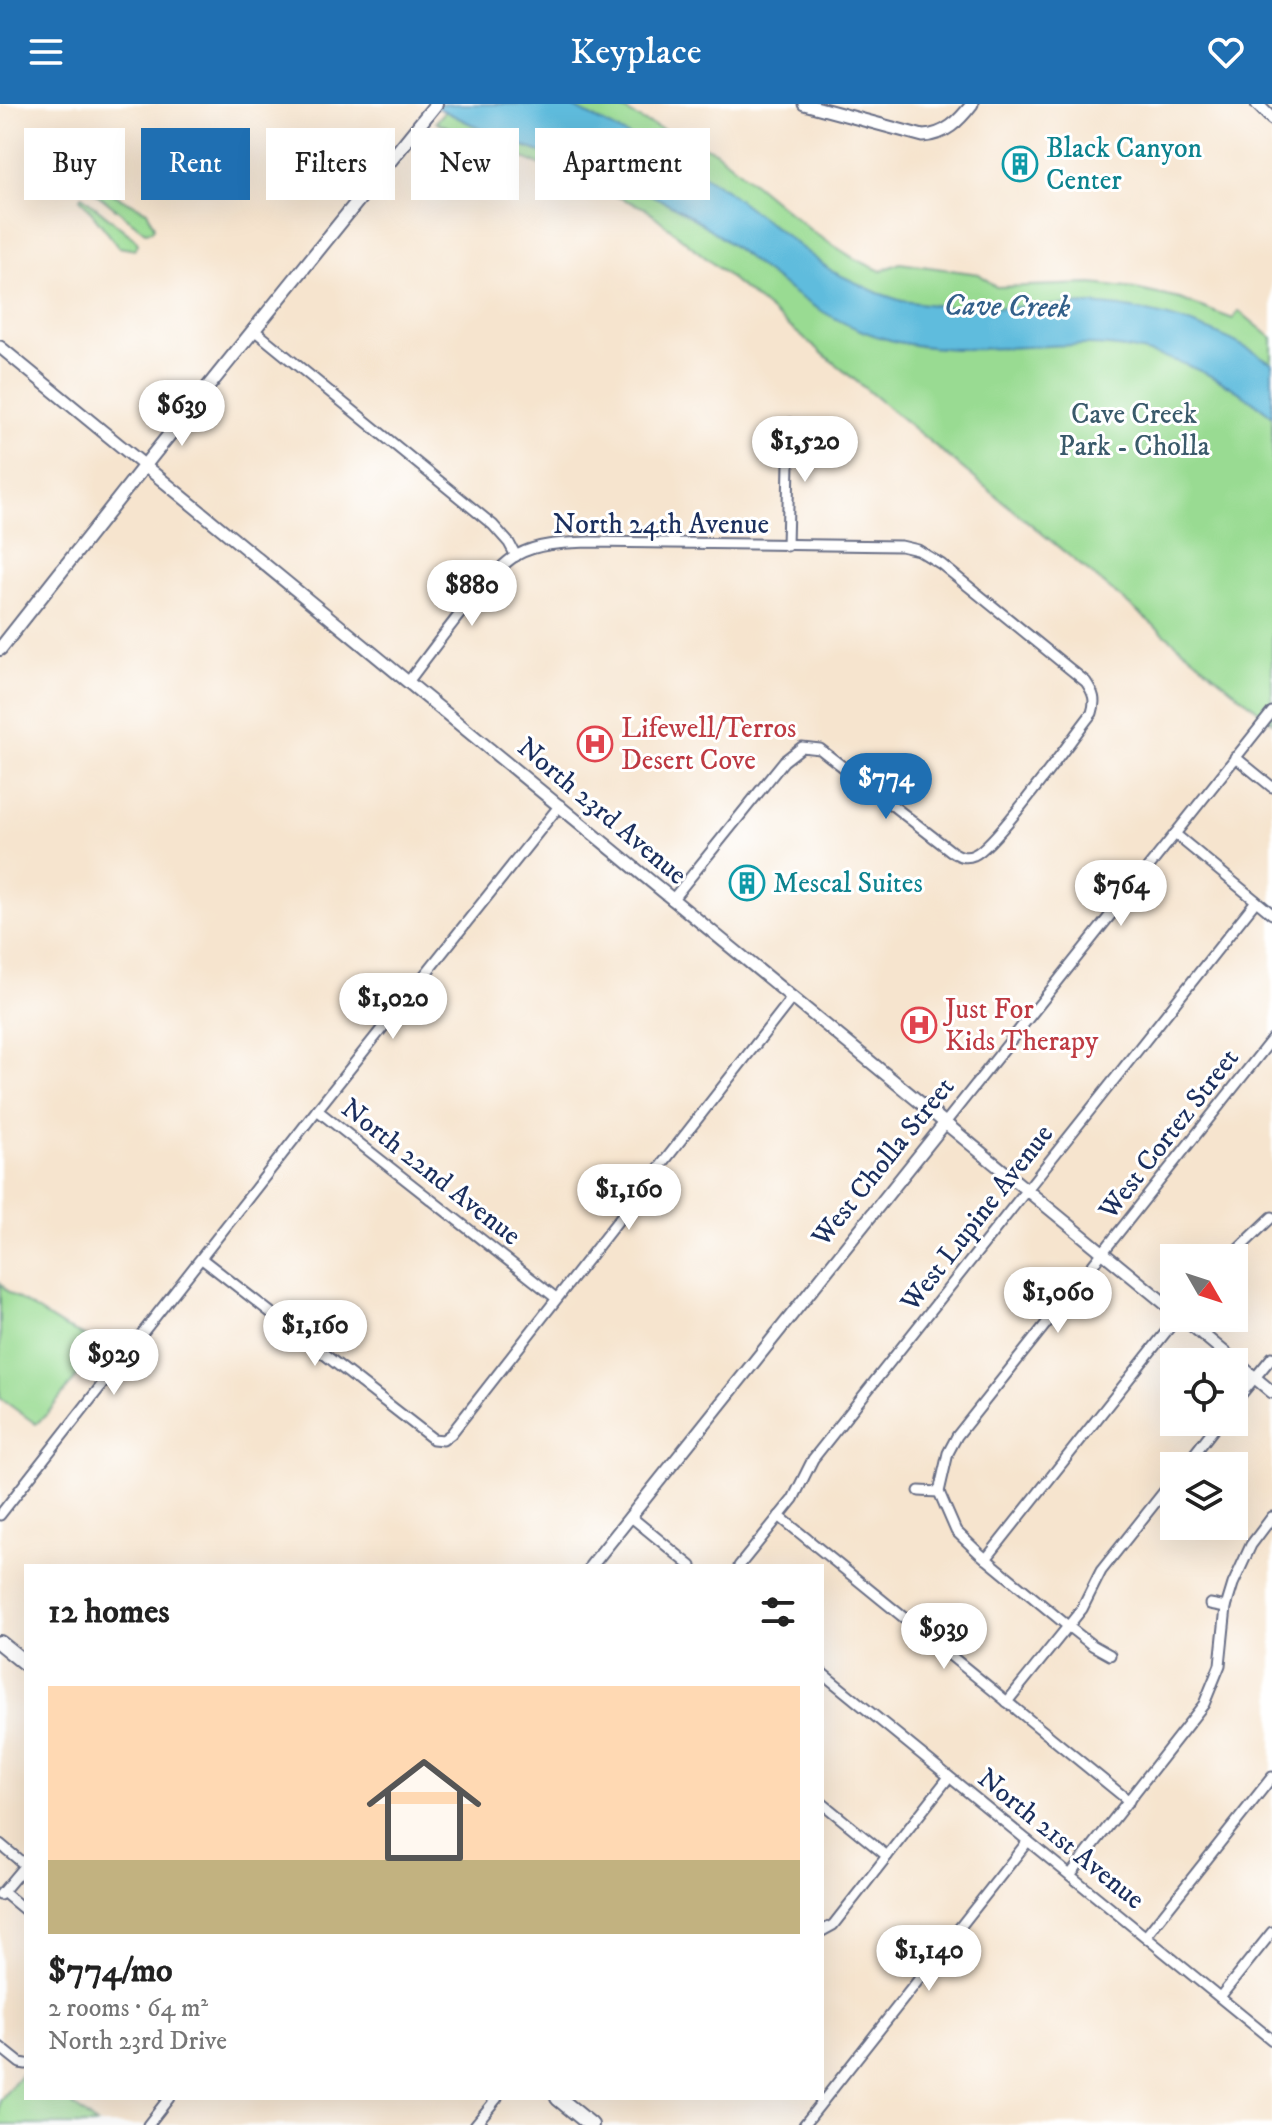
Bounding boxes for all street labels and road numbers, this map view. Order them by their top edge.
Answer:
street label: North 24th Avenue [553,507,769,542]
street label: North 23rd Avenue [510,730,694,892]
street label: West Cortez Street [1091,1041,1247,1227]
street label: West Cholla Street [803,1070,962,1255]
street label: North 22nd Avenue [334,1091,528,1253]
street label: West Lupine Avenue [892,1117,1061,1319]
street label: North 21st Avenue [970,1761,1152,1917]

